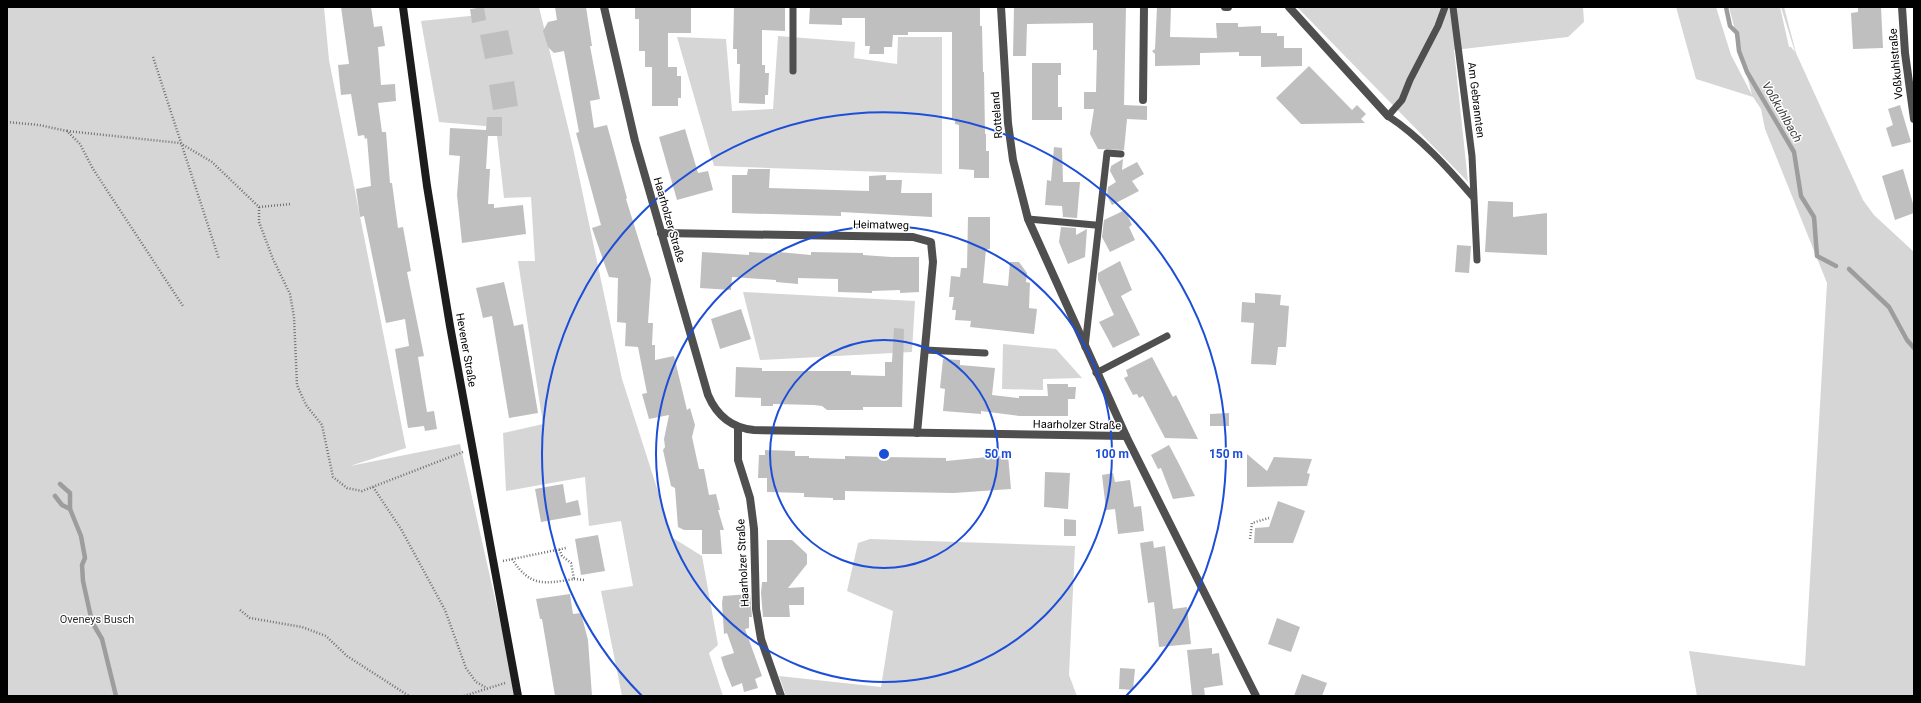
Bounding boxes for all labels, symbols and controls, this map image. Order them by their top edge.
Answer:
street label: Voßkuhlstraße [1886,28,1906,100]
street label: Am Gebrannten [1465,61,1487,139]
water label: Voßkuhlbach [1759,79,1805,145]
street label: Rotteland [989,91,1005,139]
street label: Haarholzer Straße [651,176,687,264]
street label: Heimatweg [853,218,909,232]
street label: Hevener Straße [453,312,479,388]
street label: Haarholzer Straße [1033,418,1121,432]
centre of rings [877,447,891,461]
text: 50 m [984,447,1012,461]
text: 100 m [1095,447,1129,461]
text: 150 m [1209,447,1243,461]
street label: Haarholzer Straße [734,518,752,607]
park label: Oveneys Busch [60,613,134,626]

